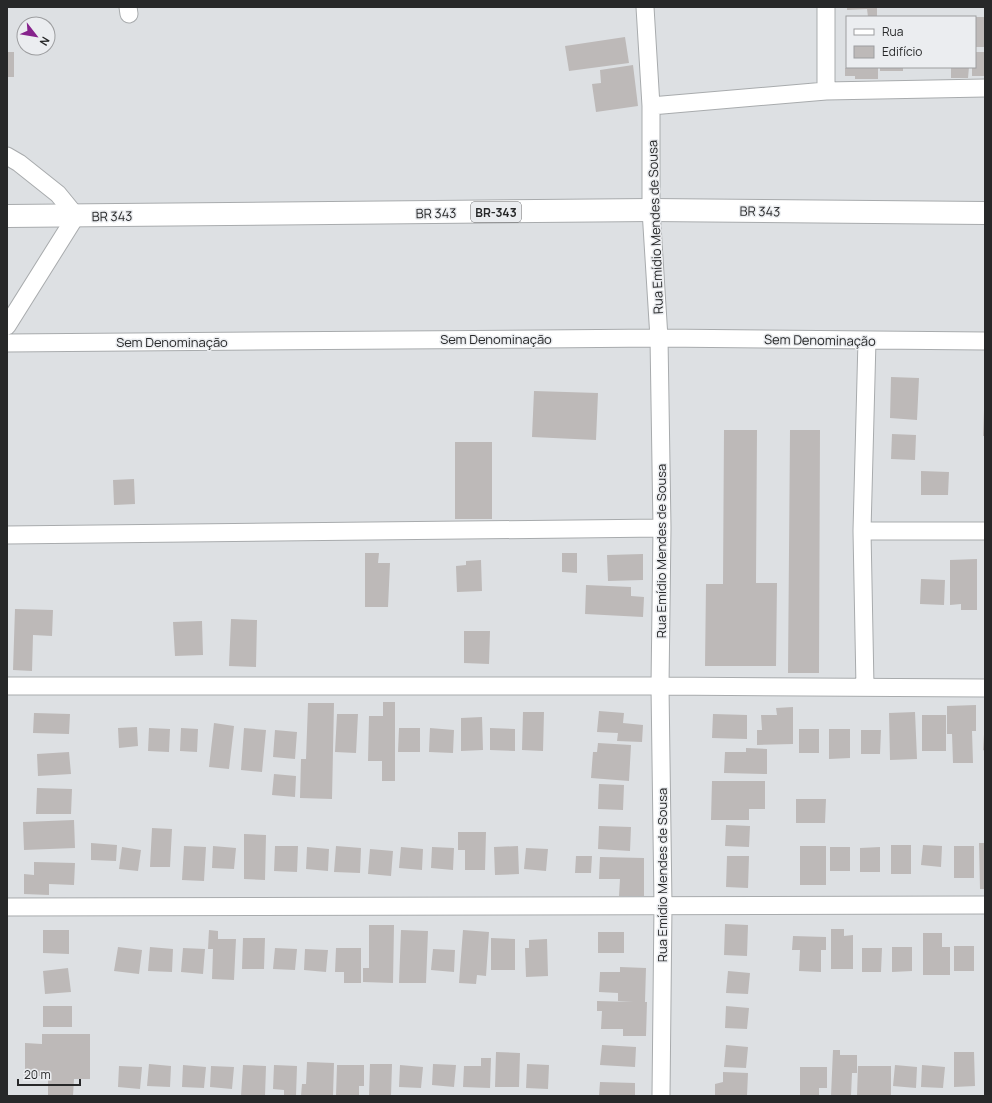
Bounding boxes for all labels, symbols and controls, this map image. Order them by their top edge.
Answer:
north arrow [16,16,56,56]
legend [846,16,976,68]
text: Rua [882,23,903,40]
text: N [36,34,53,49]
text: Edifício [882,43,922,60]
street label: Rua Emídio Mendes de Sousa [643,140,667,314]
road number: BR-343 [471,202,521,222]
street label: BR 343 [739,202,781,220]
street label: BR 343 [415,204,457,222]
street label: BR 343 [91,207,133,225]
street label: Sem Denominação [440,330,552,348]
street label: Sem Denominação [764,330,876,350]
street label: Sem Denominação [116,333,228,351]
street label: Rua Emídio Mendes de Sousa [652,464,670,638]
street label: Rua Emídio Mendes de Sousa [653,788,671,962]
scale bar [18,1061,80,1087]
text: 20 m [24,1066,51,1083]

